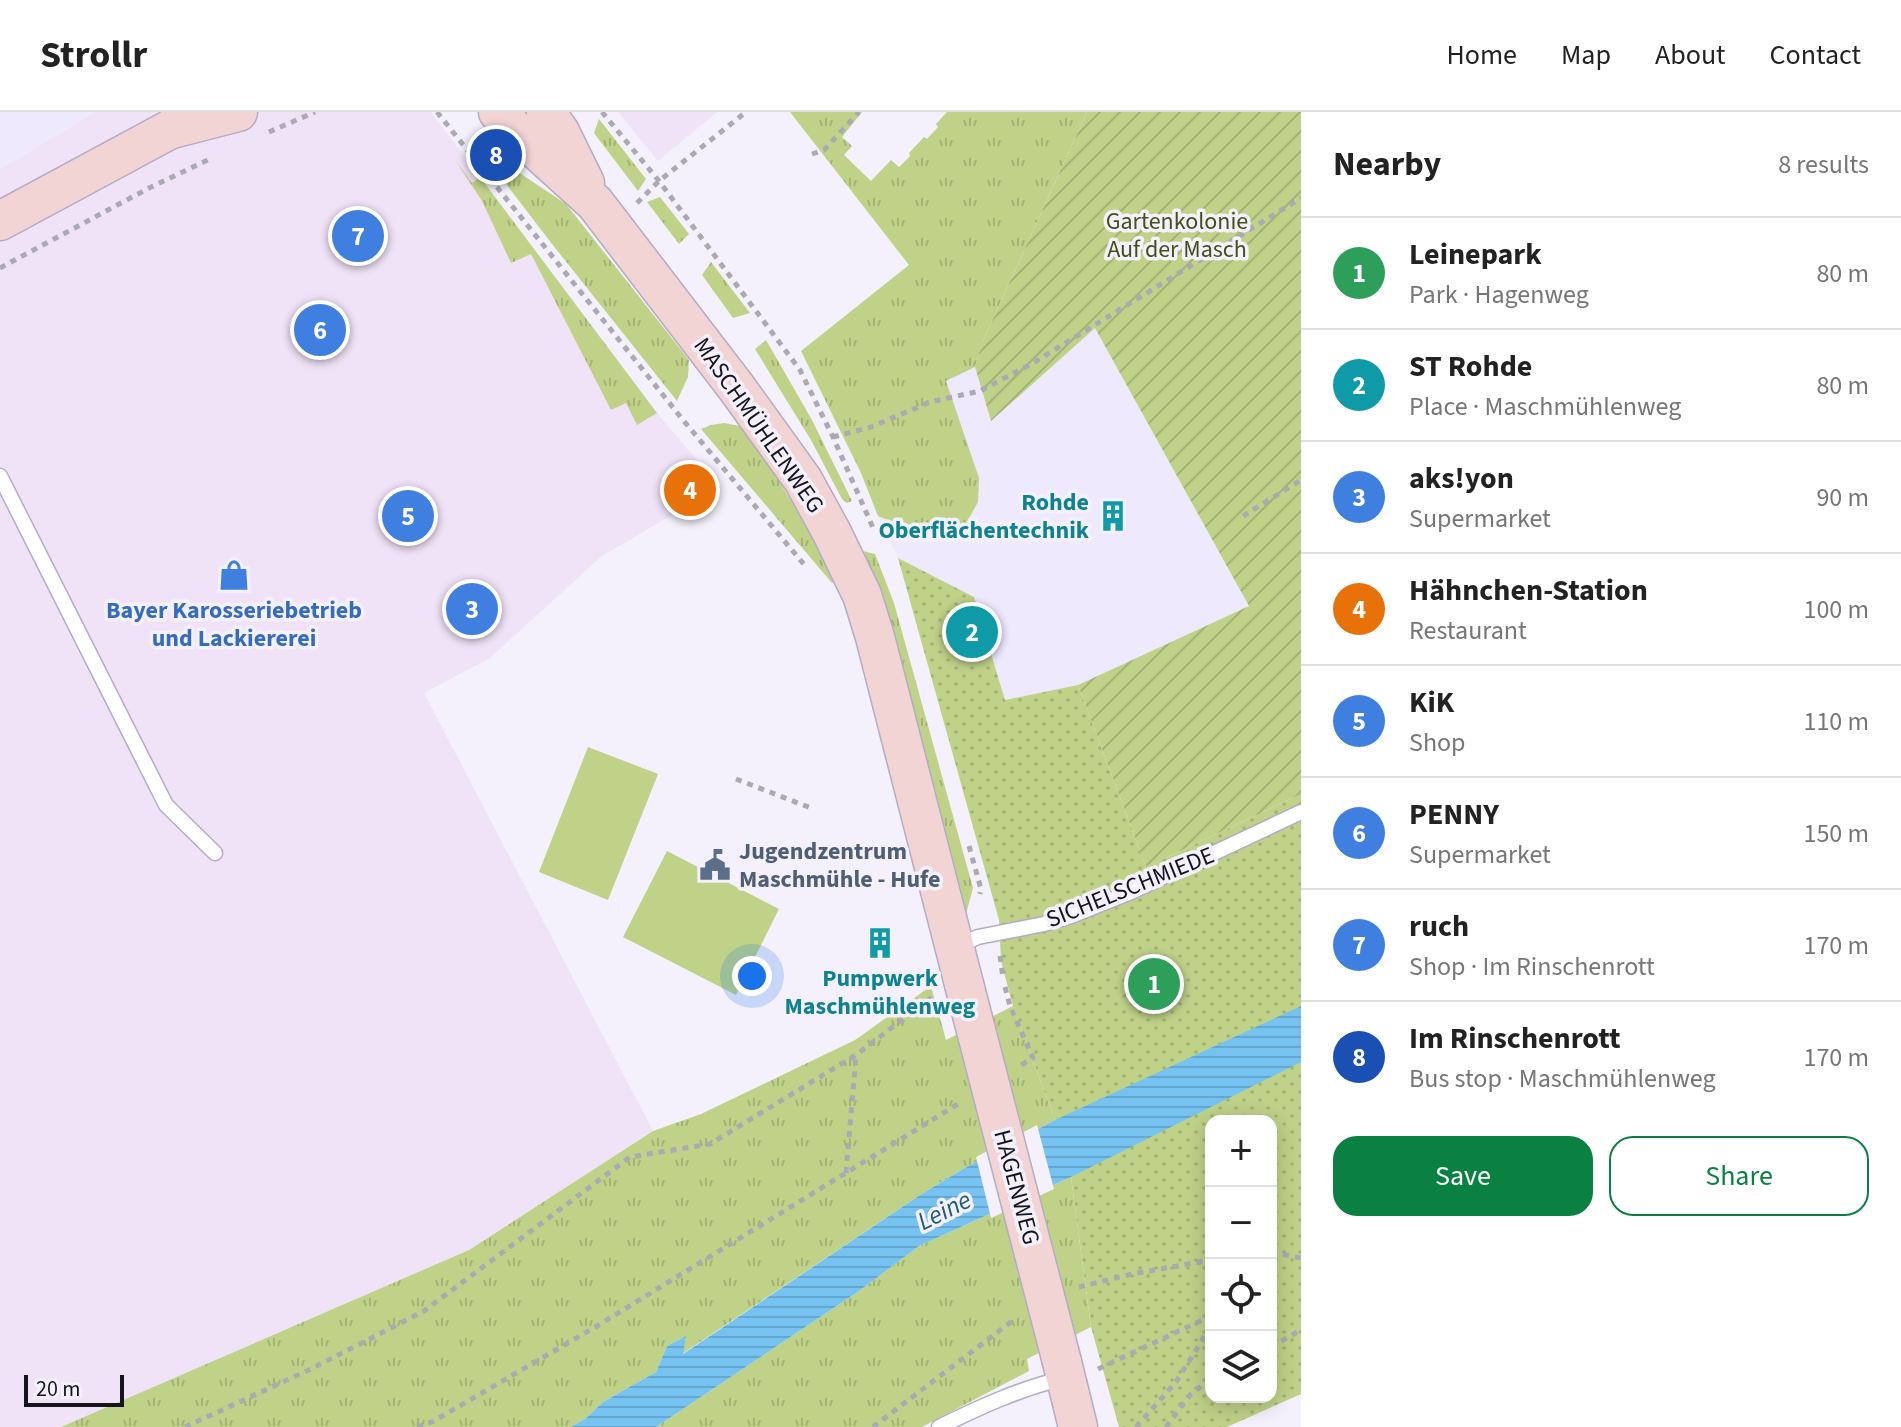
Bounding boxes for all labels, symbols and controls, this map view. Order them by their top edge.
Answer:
text: Strollr [40,28,147,82]
text: Home [1446,35,1517,75]
text: Map [1561,35,1611,75]
text: About [1655,35,1726,75]
text: Contact [1770,35,1861,75]
pin: 8 [470,125,522,185]
text: Nearby [1333,140,1441,189]
text: 8 results [1778,146,1869,183]
park label: Gartenkolonie Auf der Masch [1106,204,1248,267]
pin: 7 [332,206,384,266]
text: Leinepark [1409,233,1542,276]
text: 1 [1352,255,1366,292]
text: 80 m [1816,255,1869,292]
text: Park · Hagenweg [1409,276,1589,313]
pin: 6 [294,300,346,360]
street label: MASCHMÜHLENWEG [685,330,832,520]
text: ST Rohde [1409,345,1532,388]
text: 2 [1352,367,1366,404]
text: 80 m [1816,367,1869,404]
text: Place · Maschmühlenweg [1409,388,1681,425]
text: aks!yon [1409,457,1514,500]
pin: 4 [664,460,716,520]
text: 3 [1352,479,1366,516]
text: 90 m [1816,479,1869,516]
place label: Rohde Oberflächentechnik [878,485,1090,548]
pin: 5 [382,486,434,546]
building icon: Rohde Oberflächentechnik [1096,499,1130,533]
text: Supermarket [1409,500,1551,537]
shop icon: Bayer Karosseriebetrieb und Lackiererei [217,558,251,592]
text: Hähnchen-Station [1409,569,1648,612]
pin: 3 [446,579,498,639]
text: 4 [1352,591,1366,628]
text: 100 m [1803,591,1869,628]
place label: Bayer Karosseriebetrieb und Lackiererei [106,593,362,656]
pin: 2 [946,602,998,662]
text: Restaurant [1409,612,1527,649]
text: KiK [1409,681,1454,724]
text: 5 [1352,703,1366,740]
text: 110 m [1803,703,1869,740]
text: Shop [1409,724,1466,761]
text: PENNY [1409,793,1499,836]
text: 6 [1352,815,1366,852]
text: 150 m [1803,815,1869,852]
place label: Jugendzentrum Maschmühle - Hufe [739,834,940,897]
text: Supermarket [1409,836,1551,873]
street label: SICHELSCHMIEDE [1041,838,1219,937]
public building icon: Jugendzentrum Maschmühle - Hufe [698,848,732,882]
text: ruch [1409,905,1469,948]
building icon: Pumpwerk Maschmühlenweg [863,926,897,960]
text: 7 [1352,927,1366,964]
text: 170 m [1803,927,1869,964]
text: Shop · Im Rinschenrott [1409,948,1655,985]
pin: 1 [1128,954,1180,1014]
your location [732,956,772,996]
place label: Pumpwerk Maschmühlenweg [785,961,976,1024]
text: Im Rinschenrott [1409,1017,1621,1060]
text: 8 [1352,1039,1366,1076]
text: 170 m [1803,1039,1869,1076]
text: Bus stop · Maschmühlenweg [1409,1060,1716,1097]
map controls [1205,1115,1277,1403]
button: + [1205,1115,1277,1187]
street label: HAGENWEG [984,1126,1049,1249]
button: Save [1333,1136,1593,1216]
button: Share [1609,1136,1869,1216]
water label: Leine [911,1181,978,1240]
button: − [1205,1187,1277,1259]
button: locate [1205,1259,1277,1331]
button: layers [1205,1331,1277,1403]
scale bar [24,1371,124,1407]
text: 20 m [36,1373,81,1405]

